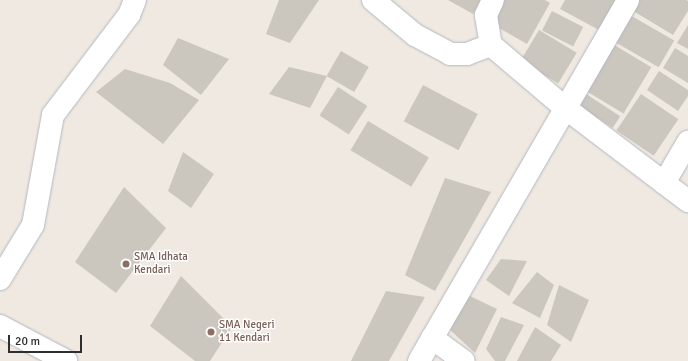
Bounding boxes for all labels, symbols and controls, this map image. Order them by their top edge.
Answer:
place label: SMA Idhata Kendari [134,251,188,277]
marker: SMA Idhata Kendari [121,259,131,269]
place label: SMA Negeri 11 Kendari [219,319,275,345]
scale bar [10,327,84,353]
marker: SMA Negeri 11 Kendari [206,327,216,337]
text: 20 m [15,334,40,349]

